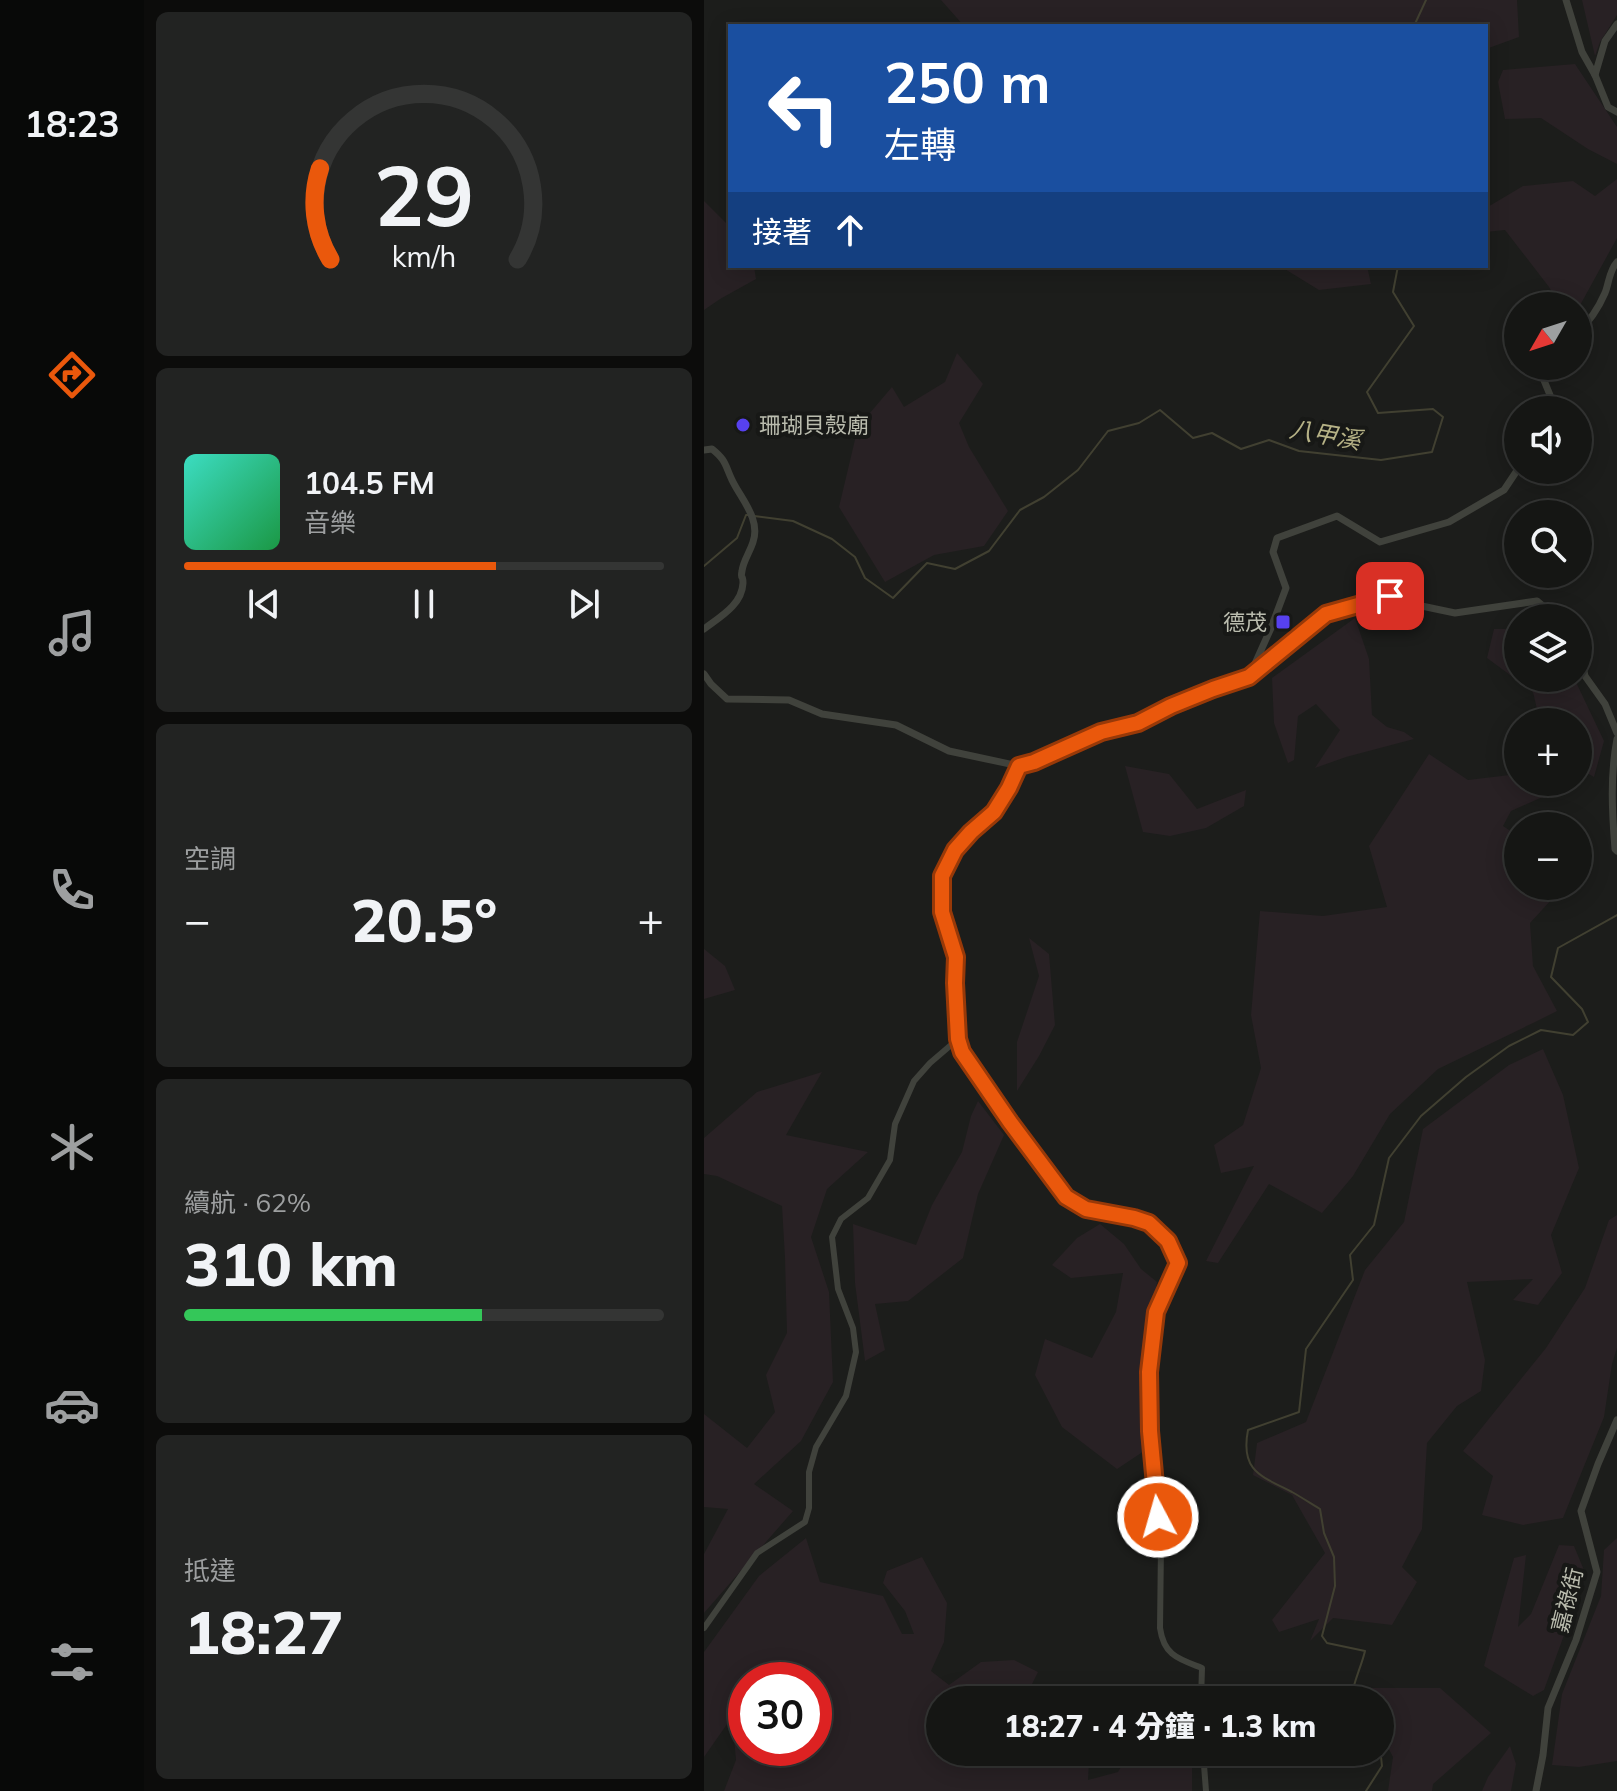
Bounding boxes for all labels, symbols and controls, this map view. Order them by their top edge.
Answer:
text: 250 m [884,47,1051,117]
icon: left [752,56,856,160]
text: 18:23 [24,101,120,146]
text: 左轉 [884,122,956,167]
text: 29 [374,141,474,246]
icon: ahead [828,208,872,252]
text: 接著 [752,213,812,251]
text: km/h [392,238,456,274]
north arrow [1504,292,1592,380]
map controls [1504,292,1592,900]
icon: directions [44,347,100,403]
button: sound [1504,396,1592,484]
place label: 珊瑚貝殼廟 [759,411,869,439]
water label: 八甲溪 [1287,413,1366,456]
marker: 珊瑚貝殼廟 [734,416,752,434]
text: 104.5 FM [304,464,435,502]
button: search [1504,500,1592,588]
text: 音樂 [304,506,356,539]
pin [1356,562,1424,630]
icon: arrive [1368,574,1412,618]
icon: previous [242,582,286,626]
icon: pause [402,582,446,626]
icon: next [562,582,606,626]
button: layers [1504,604,1592,692]
icon: music [44,605,100,661]
place label: 德茂 [1223,608,1267,636]
marker: 德茂 [1274,613,1292,631]
button: + [1504,708,1592,796]
button: − [1504,812,1592,900]
text: 空調 [184,842,236,875]
icon: phone [44,862,100,918]
text: 20.5° [351,882,497,957]
text: − [184,892,210,947]
text: + [638,892,664,947]
icon: climate [44,1119,100,1175]
text: 續航 · 62% [184,1186,311,1219]
text: 310 km [184,1226,398,1301]
icon: car [44,1377,100,1433]
position arrow [1116,1475,1200,1559]
text: 抵達 [184,1554,236,1587]
street label: 嘉祿街 [1545,1565,1589,1635]
text: 18:27 [184,1594,344,1669]
icon: filters [44,1634,100,1690]
speed limit sign: 30 [728,1662,832,1766]
text: 18:27 · 4 分鐘 · 1.3 km [1004,1707,1316,1745]

